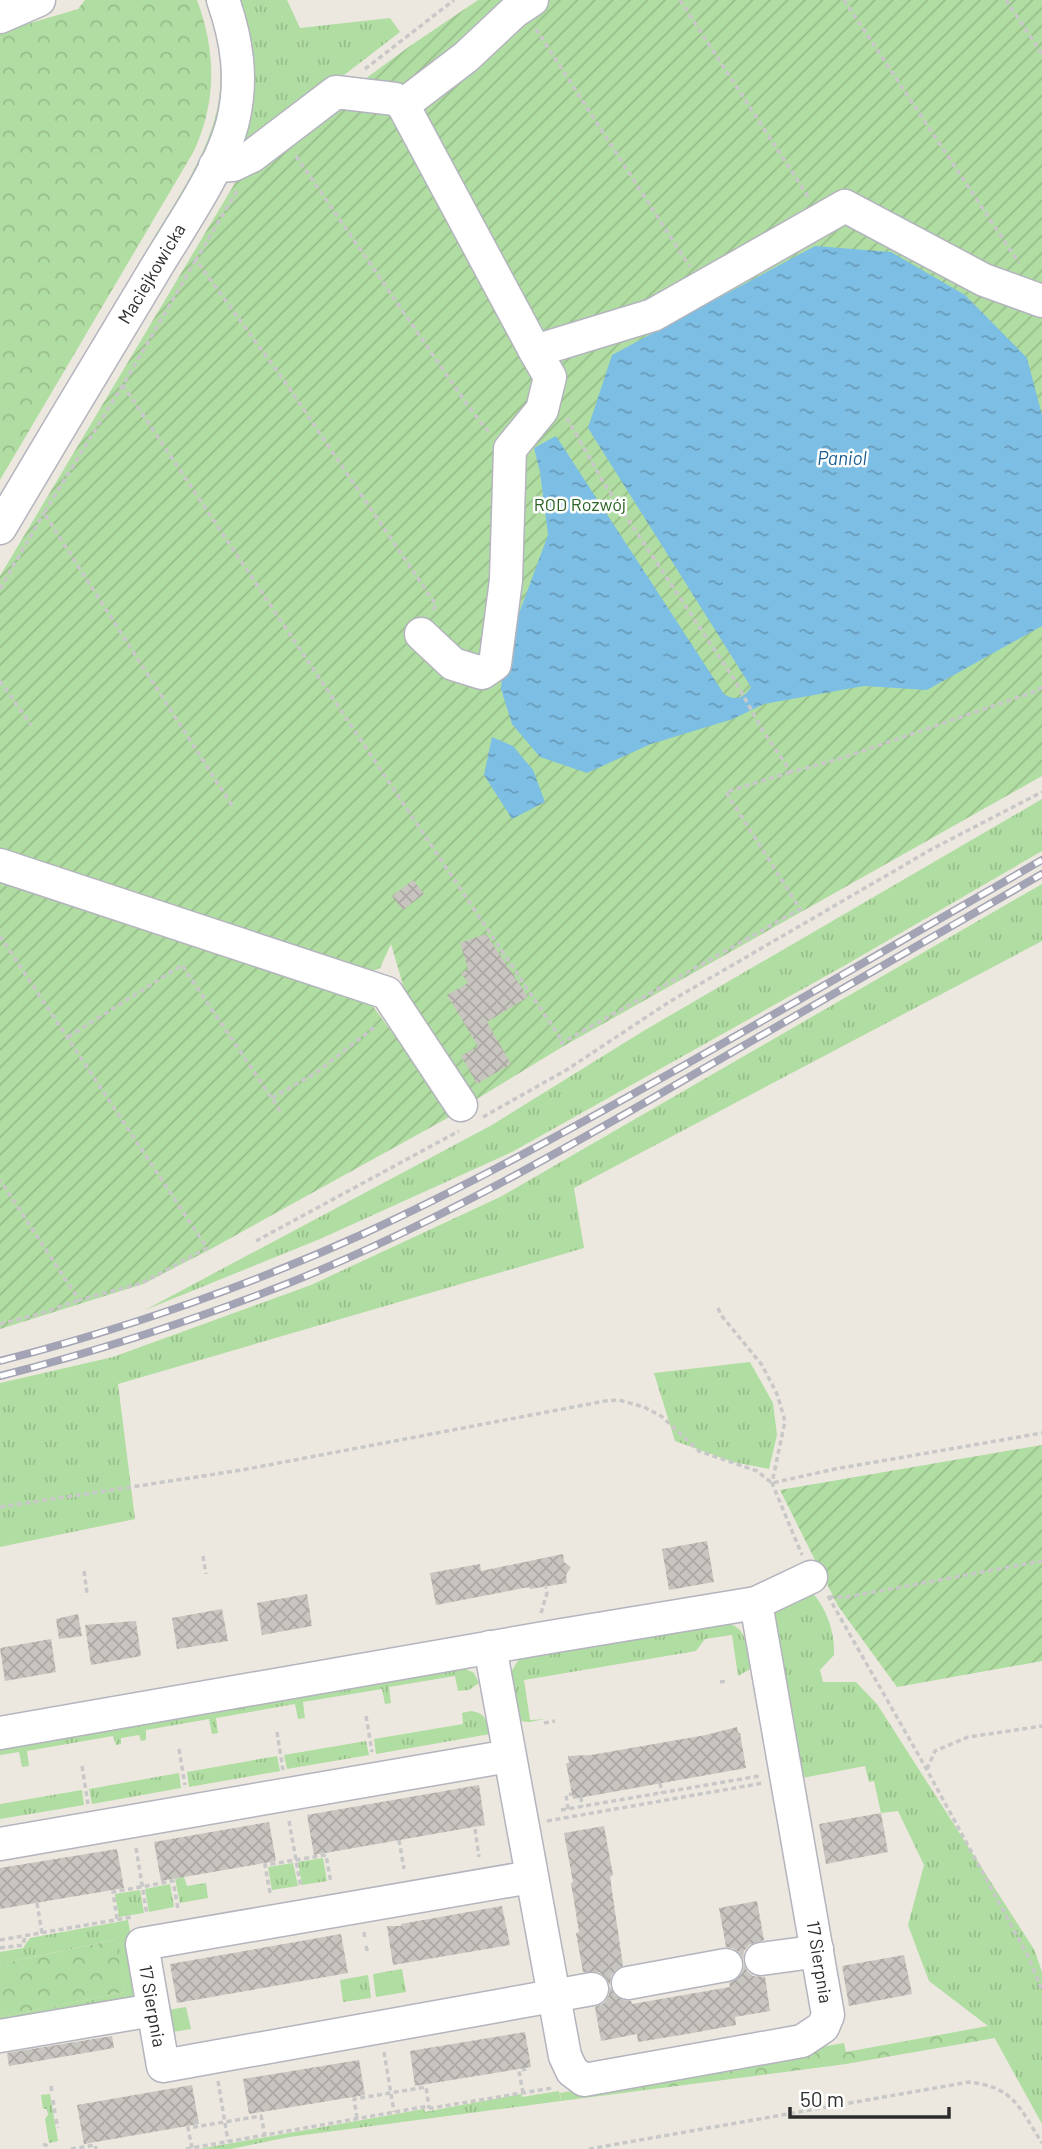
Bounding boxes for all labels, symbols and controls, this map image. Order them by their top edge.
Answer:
street label: Maciejkowicka [113,219,190,328]
water label: Paniol [817,446,868,469]
park label: ROD Rozwój [534,493,626,515]
street label: 17 Sierpnia [803,1919,837,2005]
street label: 17 Sierpnia [135,1963,171,2049]
scale bar [790,2076,949,2120]
text: 50 m [800,2086,844,2111]

